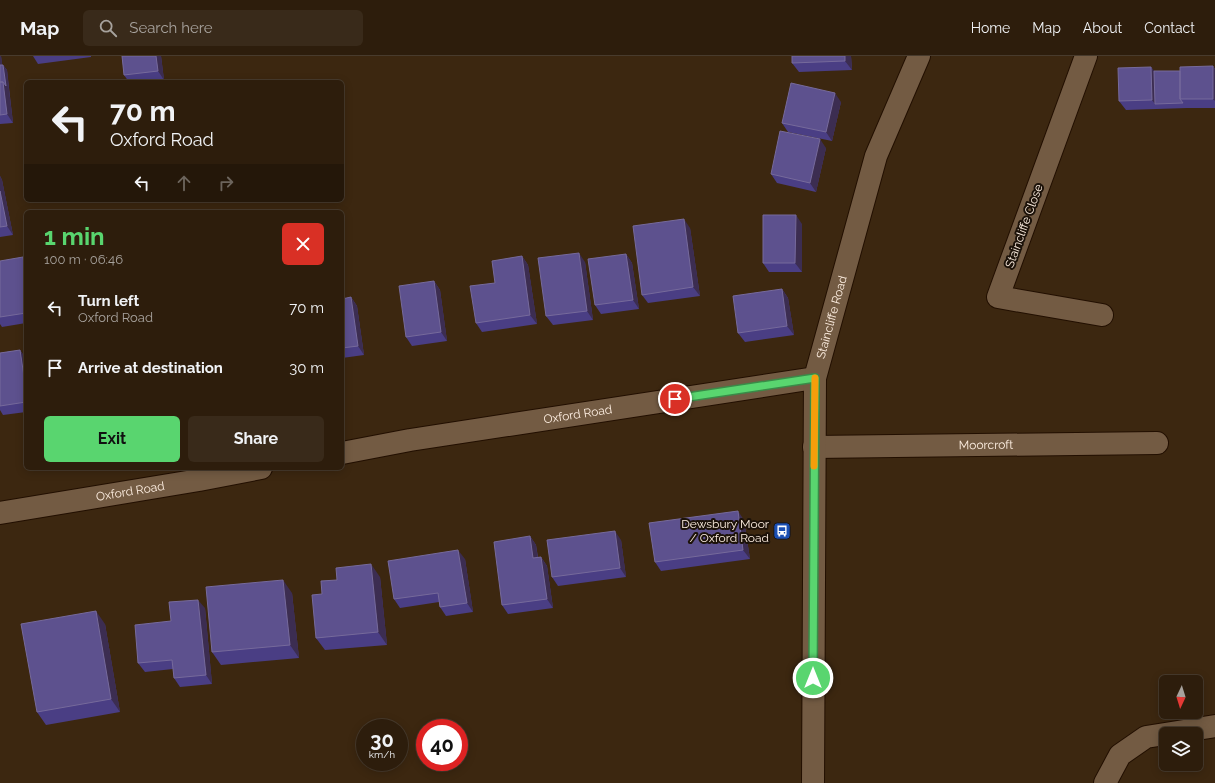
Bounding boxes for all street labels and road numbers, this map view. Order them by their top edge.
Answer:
street label: Staincliffe Close [1002,182,1046,270]
street label: Staincliffe Road [814,274,850,360]
street label: Oxford Road [543,402,613,426]
street label: Moorcroft [959,438,1013,452]
street label: Oxford Road [95,479,166,504]

